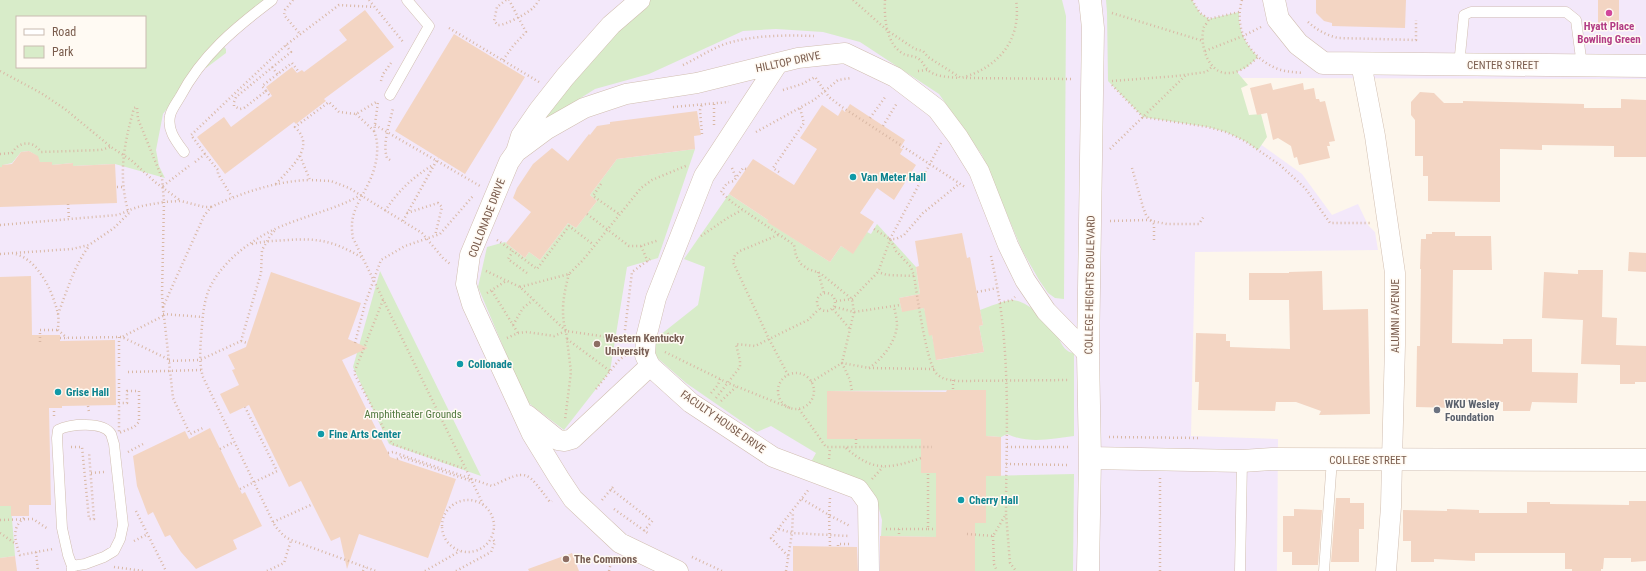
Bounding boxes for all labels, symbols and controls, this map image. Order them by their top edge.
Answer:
marker: Hyatt Place Bowling Green [1604,8,1614,18]
legend [16,16,146,68]
place label: Hyatt Place Bowling Green [1577,20,1641,46]
text: Road [52,25,76,39]
text: Park [52,45,74,59]
street label: HILLTOP DRIVE [754,49,822,75]
street label: CENTER STREET [1467,59,1539,72]
place label: Van Meter Hall [861,171,926,184]
marker: Van Meter Hall [848,172,858,182]
street label: COLLONADE DRIVE [466,176,508,259]
street label: COLLEGE HEIGHTS BOULEVARD [1082,215,1098,355]
street label: ALUMNI AVENUE [1389,279,1402,353]
place label: Western Kentucky University [605,332,684,358]
marker: Western Kentucky University [592,339,602,349]
place label: Collonade [468,358,512,371]
marker: Collonade [455,359,465,369]
place label: Grise Hall [66,386,109,399]
marker: Grise Hall [53,387,63,397]
street label: FACULTY HOUSE DRIVE [678,388,768,457]
place label: WKU Wesley Foundation [1445,398,1499,424]
marker: WKU Wesley Foundation [1432,405,1442,415]
park label: Amphitheater Grounds [364,408,462,421]
place label: Fine Arts Center [329,428,401,441]
marker: Fine Arts Center [316,429,326,439]
street label: COLLEGE STREET [1329,454,1407,467]
place label: Cherry Hall [969,494,1018,507]
marker: Cherry Hall [956,495,966,505]
place label: The Commons [574,553,637,566]
marker: The Commons [561,554,571,564]

